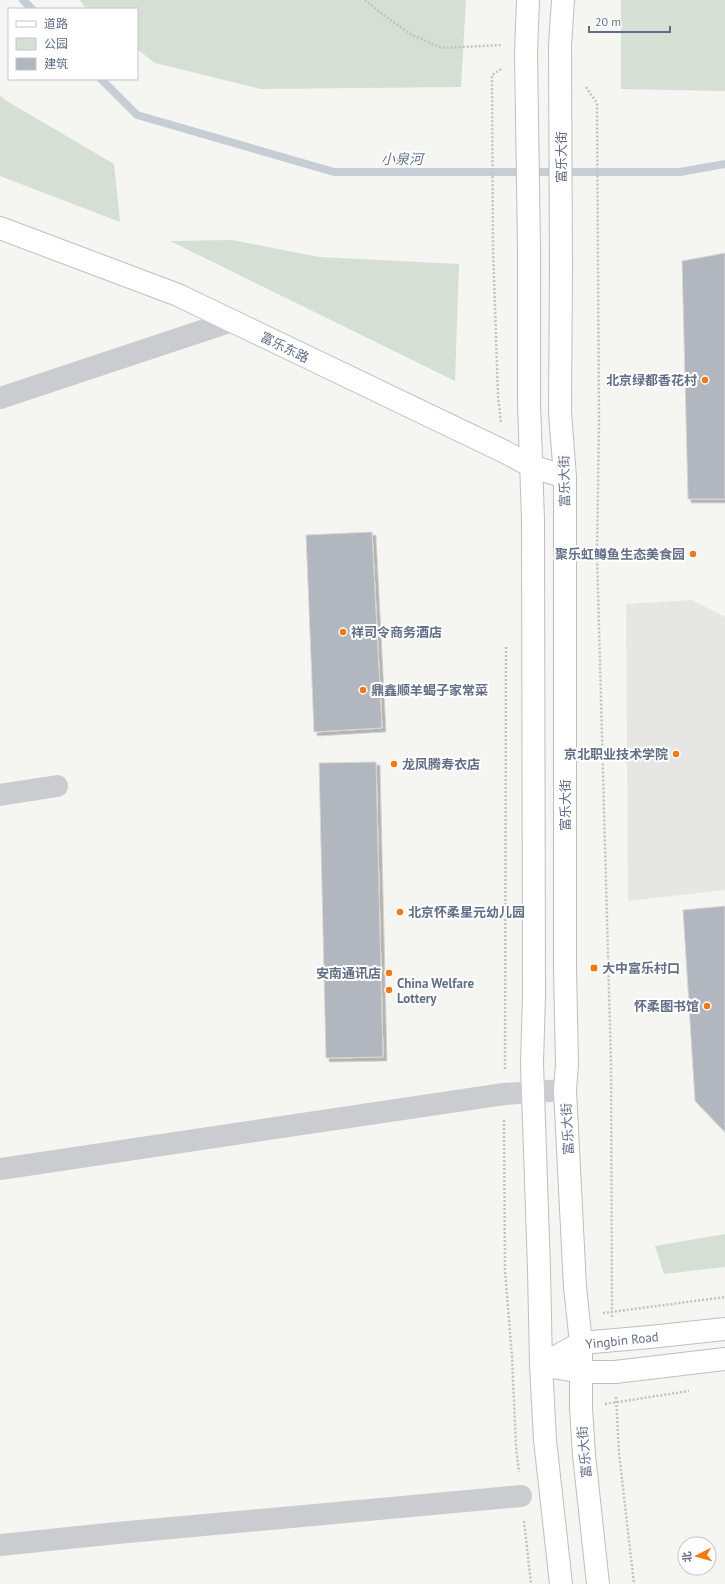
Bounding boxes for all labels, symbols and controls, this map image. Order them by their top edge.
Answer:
legend [8,8,138,80]
scale bar [589,8,670,34]
text: 20 m [595,14,621,29]
text: 道路 [44,16,68,31]
text: 公园 [44,36,68,51]
text: 建筑 [44,56,68,71]
street label: 富乐大街 [553,131,570,183]
water label: 小泉河 [381,150,426,168]
street label: 富乐东路 [258,328,312,366]
place label: 北京绿都香花村 [606,372,697,389]
marker: 北京绿都香花村 [700,375,710,385]
street label: 富乐大街 [556,455,573,507]
place label: 聚乐虹鳟鱼生态美食园 [555,546,685,563]
marker: 聚乐虹鳟鱼生态美食园 [688,549,698,559]
place label: 祥司令商务酒店 [351,624,442,641]
marker: 祥司令商务酒店 [338,627,348,637]
place label: 鼎鑫顺羊蝎子家常菜 [371,682,488,699]
marker: 鼎鑫顺羊蝎子家常菜 [358,685,368,695]
place label: 京北职业技术学院 [564,746,668,763]
marker: 京北职业技术学院 [671,749,681,759]
place label: 龙凤腾寿衣店 [402,756,480,773]
marker: 龙凤腾寿衣店 [389,759,399,769]
street label: 富乐大街 [557,779,574,831]
place label: 北京怀柔星元幼儿园 [408,904,525,921]
marker: 北京怀柔星元幼儿园 [395,907,405,917]
place label: 大中富乐村口 [602,960,680,977]
marker: 大中富乐村口 [589,963,599,973]
place label: 安南通讯店 [316,965,381,982]
marker: 安南通讯店 [384,968,394,978]
place label: China Welfare Lottery [397,975,474,1007]
marker: China Welfare Lottery [384,985,394,995]
place label: 怀柔图书馆 [634,998,699,1015]
marker: 怀柔图书馆 [702,1001,712,1011]
street label: 富乐大街 [558,1103,577,1155]
street label: Yingbin Road [585,1328,659,1353]
street label: 富乐大街 [574,1425,595,1479]
north arrow [677,1536,717,1576]
text: 北 [680,1551,695,1563]

